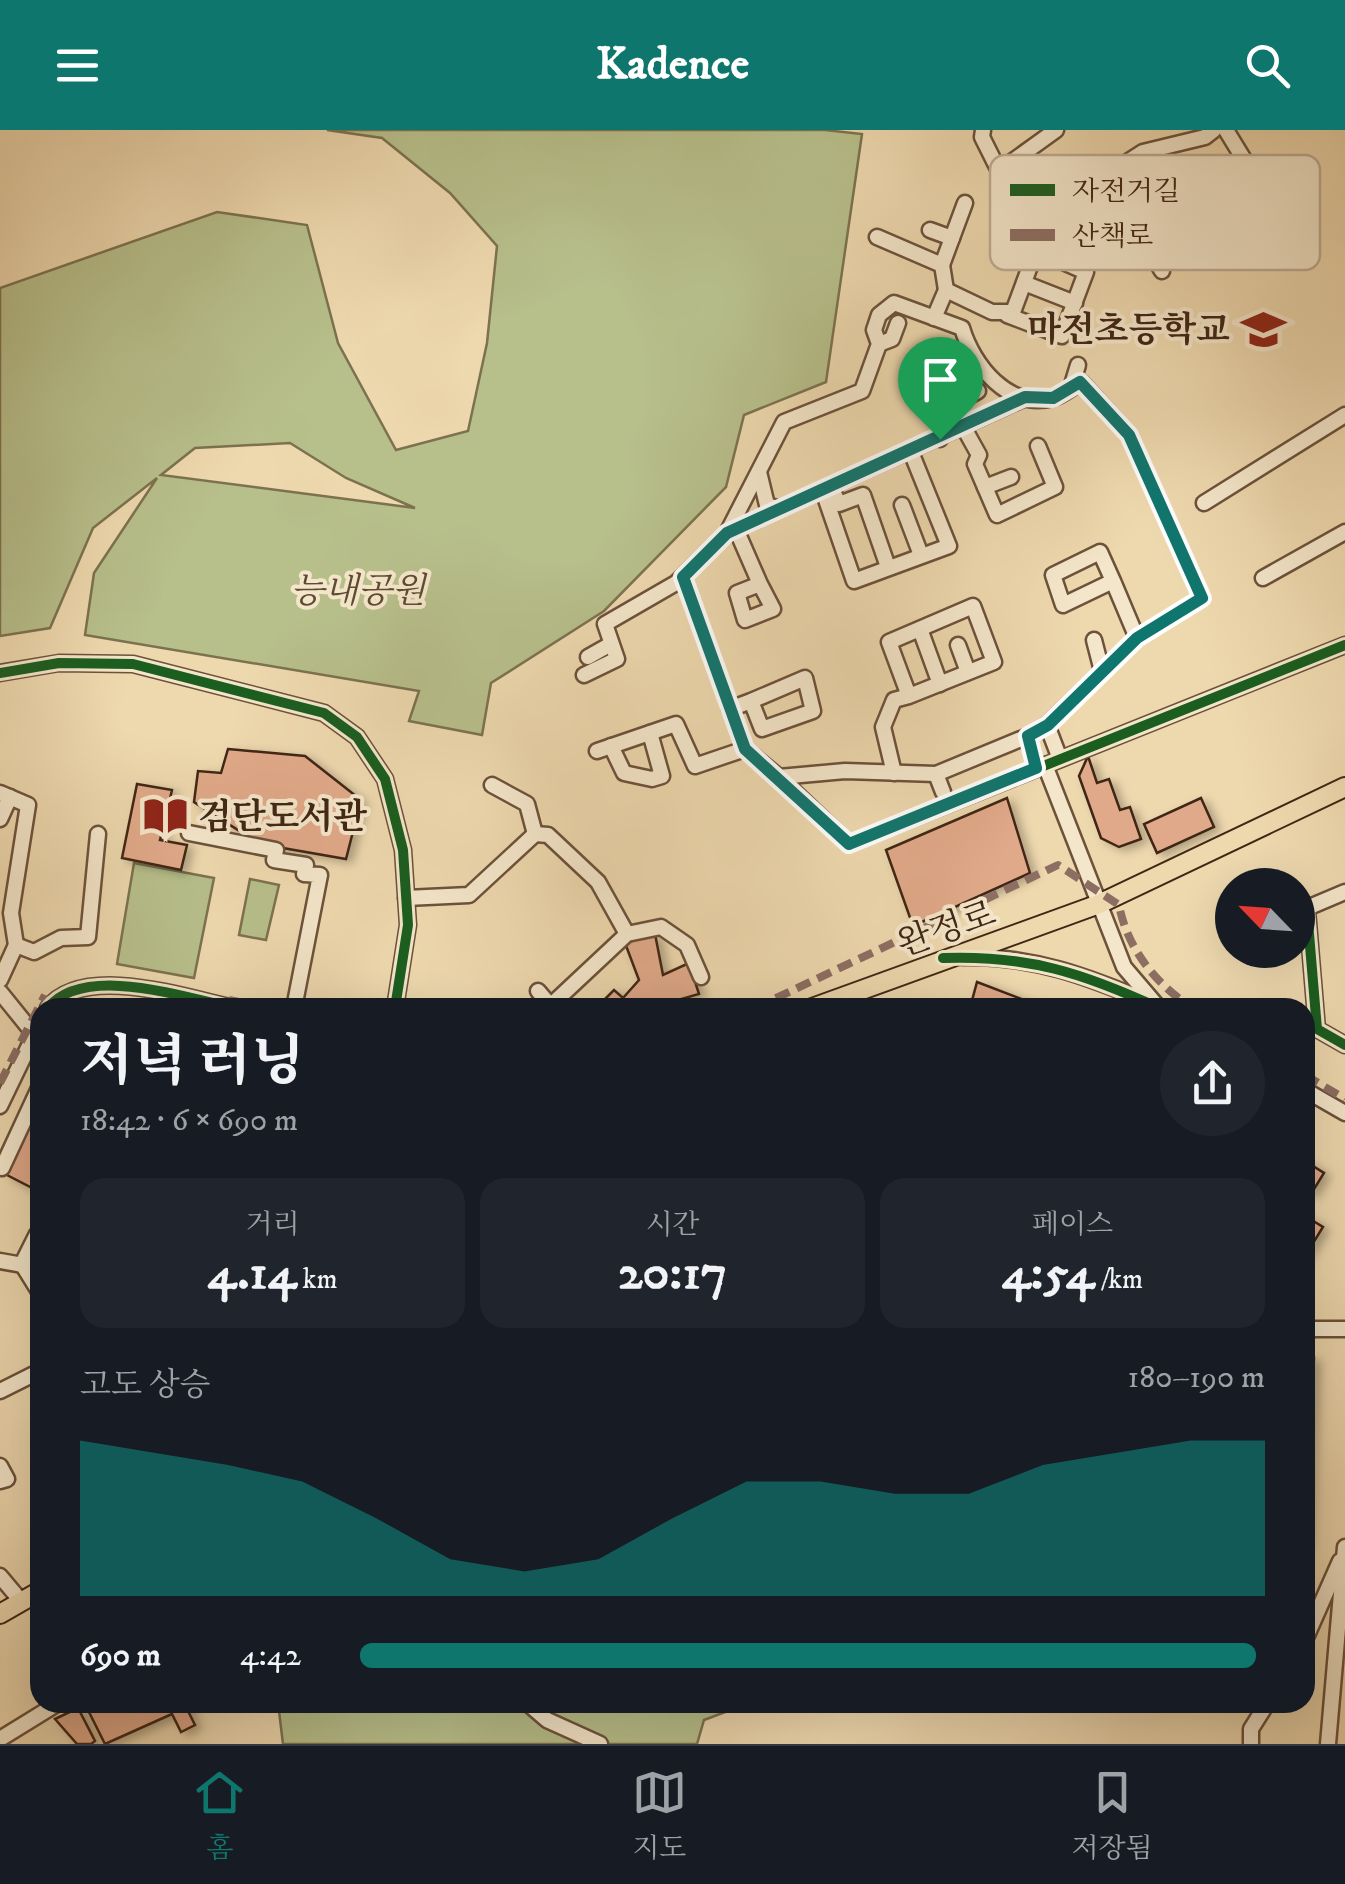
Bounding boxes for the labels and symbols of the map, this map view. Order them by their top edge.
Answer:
legend [990,155,1320,270]
text: 자전거길 [1072,174,1180,209]
text: 산책로 [1072,219,1153,254]
school or university icon: 마전초등학교 [1239,305,1287,353]
place label: 마전초등학교 [1027,309,1230,353]
pin [898,337,983,440]
park label: 능내공원 [290,570,428,614]
library icon: 검단도서관 [141,792,189,840]
place label: 검단도서관 [198,796,367,840]
north arrow [1215,868,1315,968]
street label: 완정로 [892,893,1002,967]

